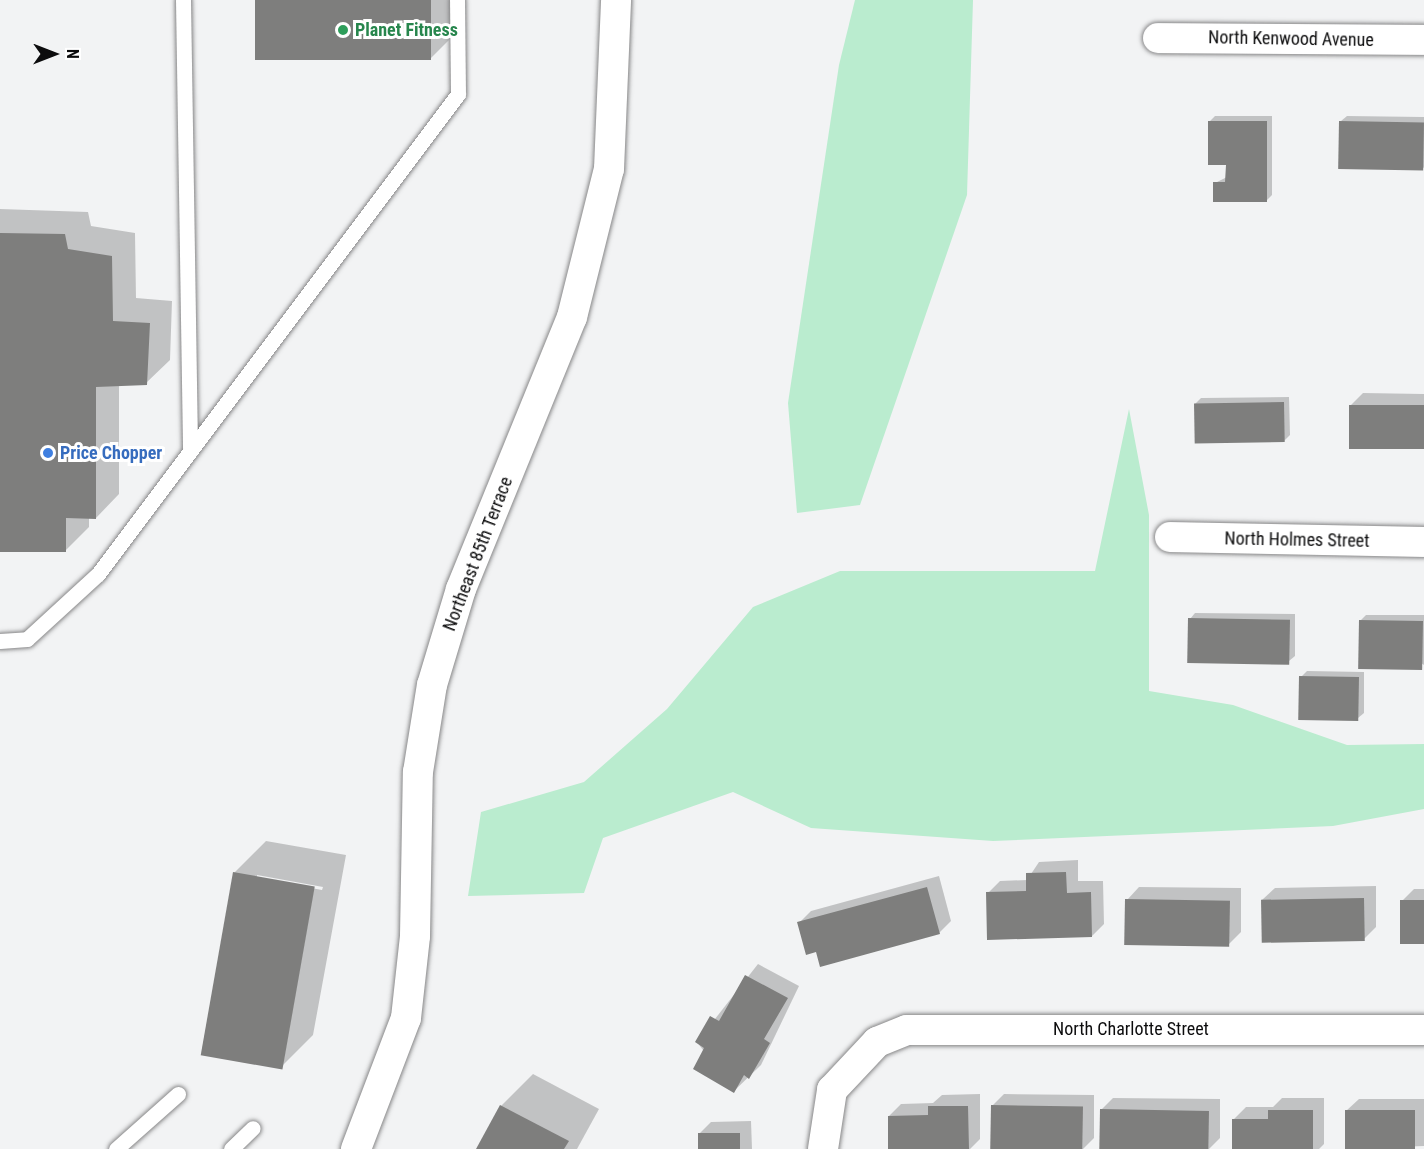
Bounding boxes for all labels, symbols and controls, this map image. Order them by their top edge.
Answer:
place label: Planet Fitness [355,19,458,41]
marker: Planet Fitness [336,23,350,37]
north arrow [24,24,84,84]
street label: North Kenwood Avenue [1208,27,1374,51]
text: N [63,49,82,59]
place label: Price Chopper [60,442,162,464]
marker: Price Chopper [41,446,55,460]
street label: Northeast 85th Terrace [439,474,517,634]
street label: North Holmes Street [1224,528,1370,552]
street label: North Charlotte Street [1053,1018,1209,1040]

